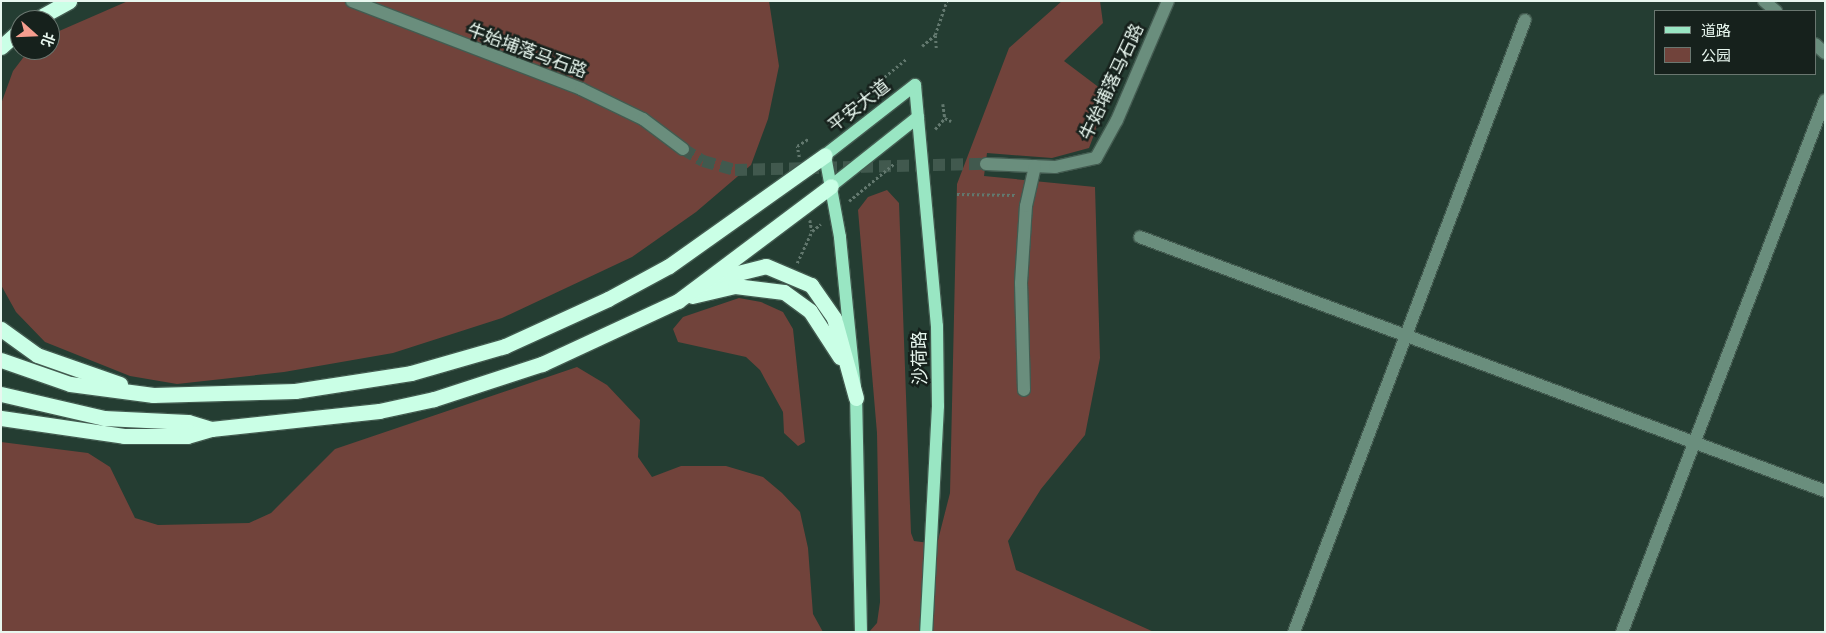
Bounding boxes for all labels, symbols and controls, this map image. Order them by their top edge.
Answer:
north arrow [10,10,60,60]
legend [1654,10,1816,75]
street label: 牛始埔落马石路 [464,19,590,83]
street label: 牛始埔落马石路 [1076,20,1148,144]
text: 道路 [1701,22,1731,40]
text: 北 [38,30,58,49]
text: 公园 [1701,47,1731,65]
street label: 平安大道 [824,75,894,137]
street label: 沙荷路 [909,331,931,385]

